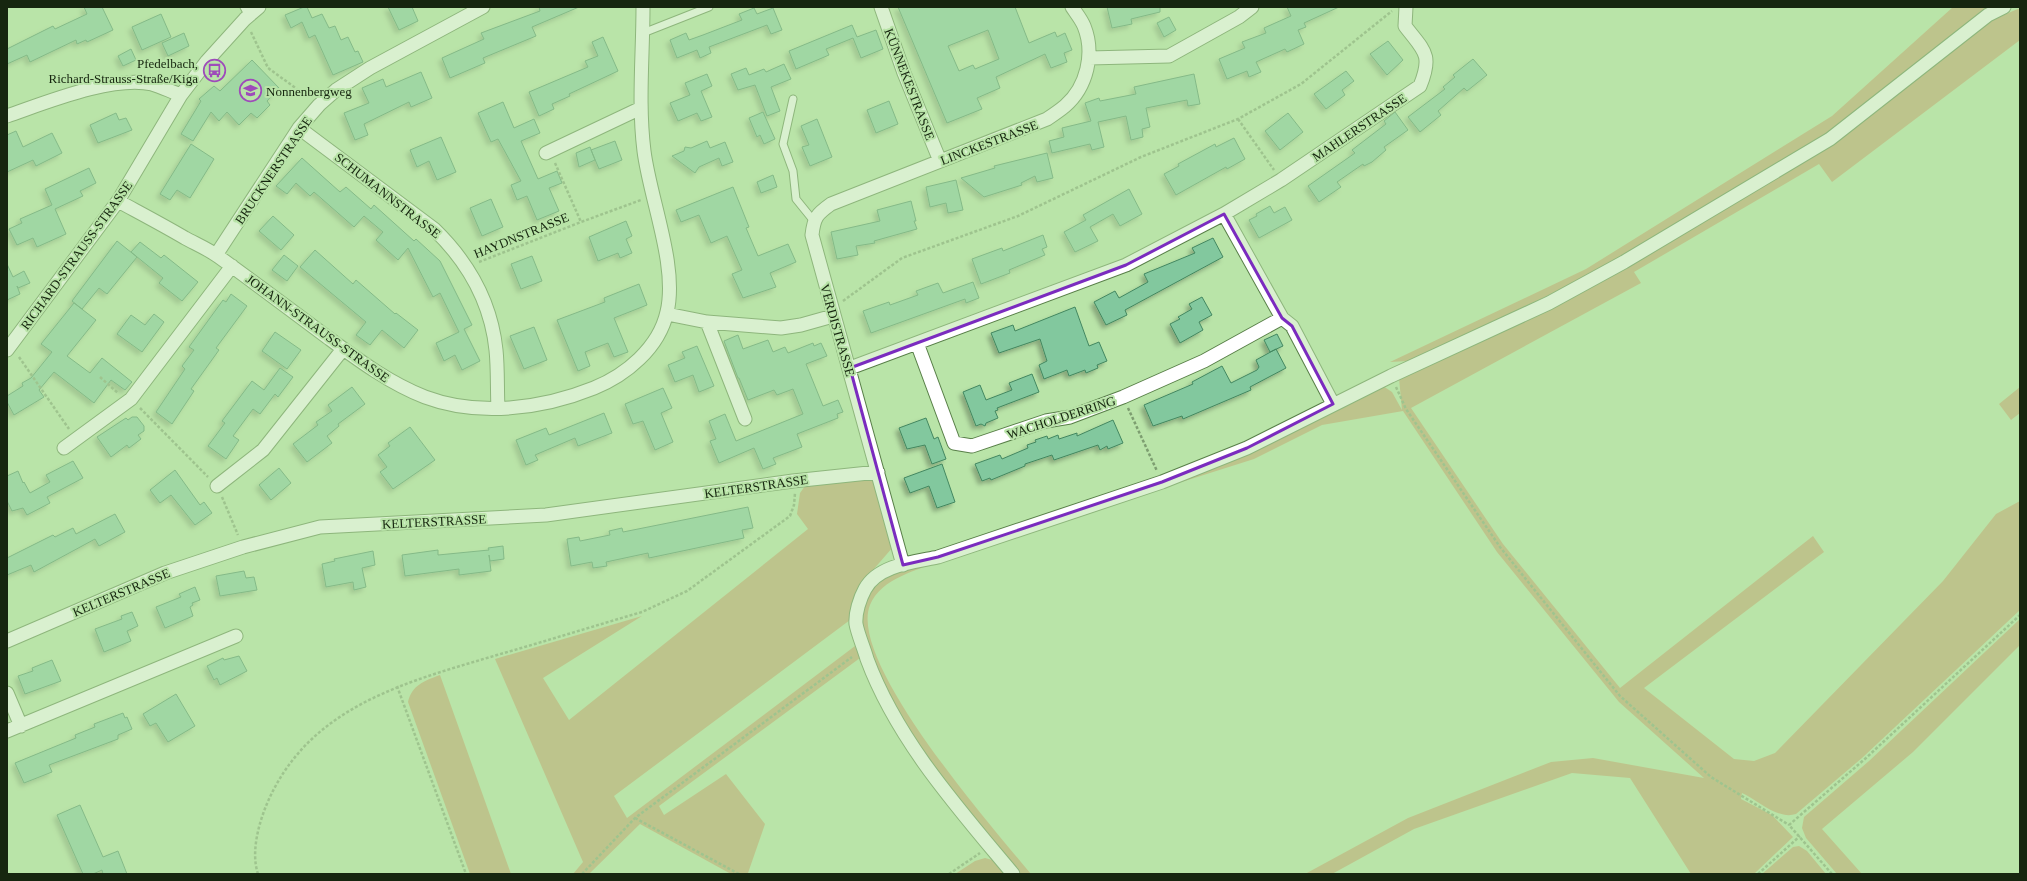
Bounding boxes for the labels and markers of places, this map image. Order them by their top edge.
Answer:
place label: Pfedelbach, Richard-Strauss-Straße/Kiga [49,56,198,86]
bus stop icon: Pfedelbach, Richard-Strauss-Straße/Kiga [201,57,227,83]
school or university icon: Nonnenbergweg [238,78,264,104]
place label: Nonnenbergweg [266,84,352,99]

